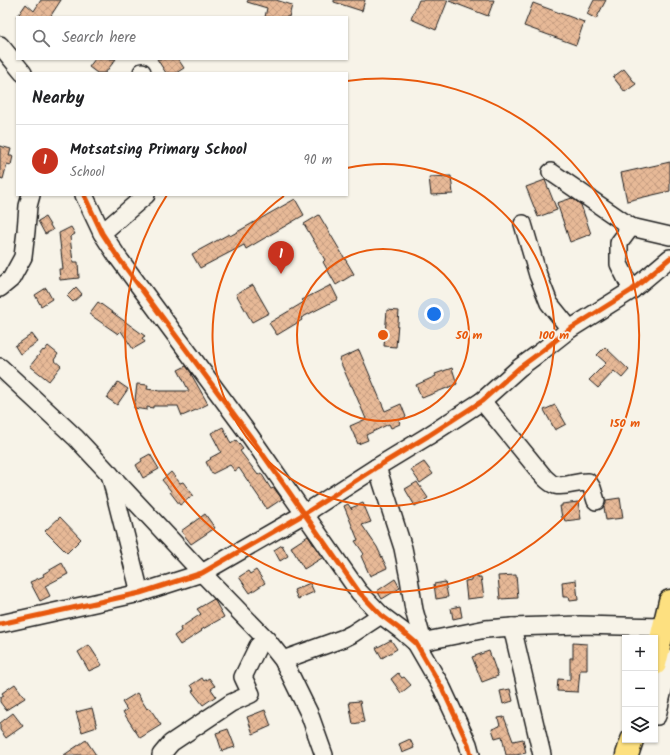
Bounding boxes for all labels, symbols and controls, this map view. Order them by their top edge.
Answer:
search box [16,16,348,60]
text: Search here [62,26,136,50]
icon: search [30,27,52,49]
text: Nearby [32,85,84,112]
text: Motsatsing Primary School [70,138,247,162]
text: 1 [43,150,47,171]
text: 90 m [304,150,332,171]
text: School [70,162,105,183]
pin: 1 [268,241,294,274]
your location [424,304,444,324]
text: 50 m [455,326,483,345]
text: 100 m [539,326,569,345]
centre of rings [376,328,390,342]
text: 150 m [610,414,640,433]
map controls [622,635,658,743]
button: + [622,635,658,671]
button: − [622,671,658,707]
button: layers [622,707,658,743]

